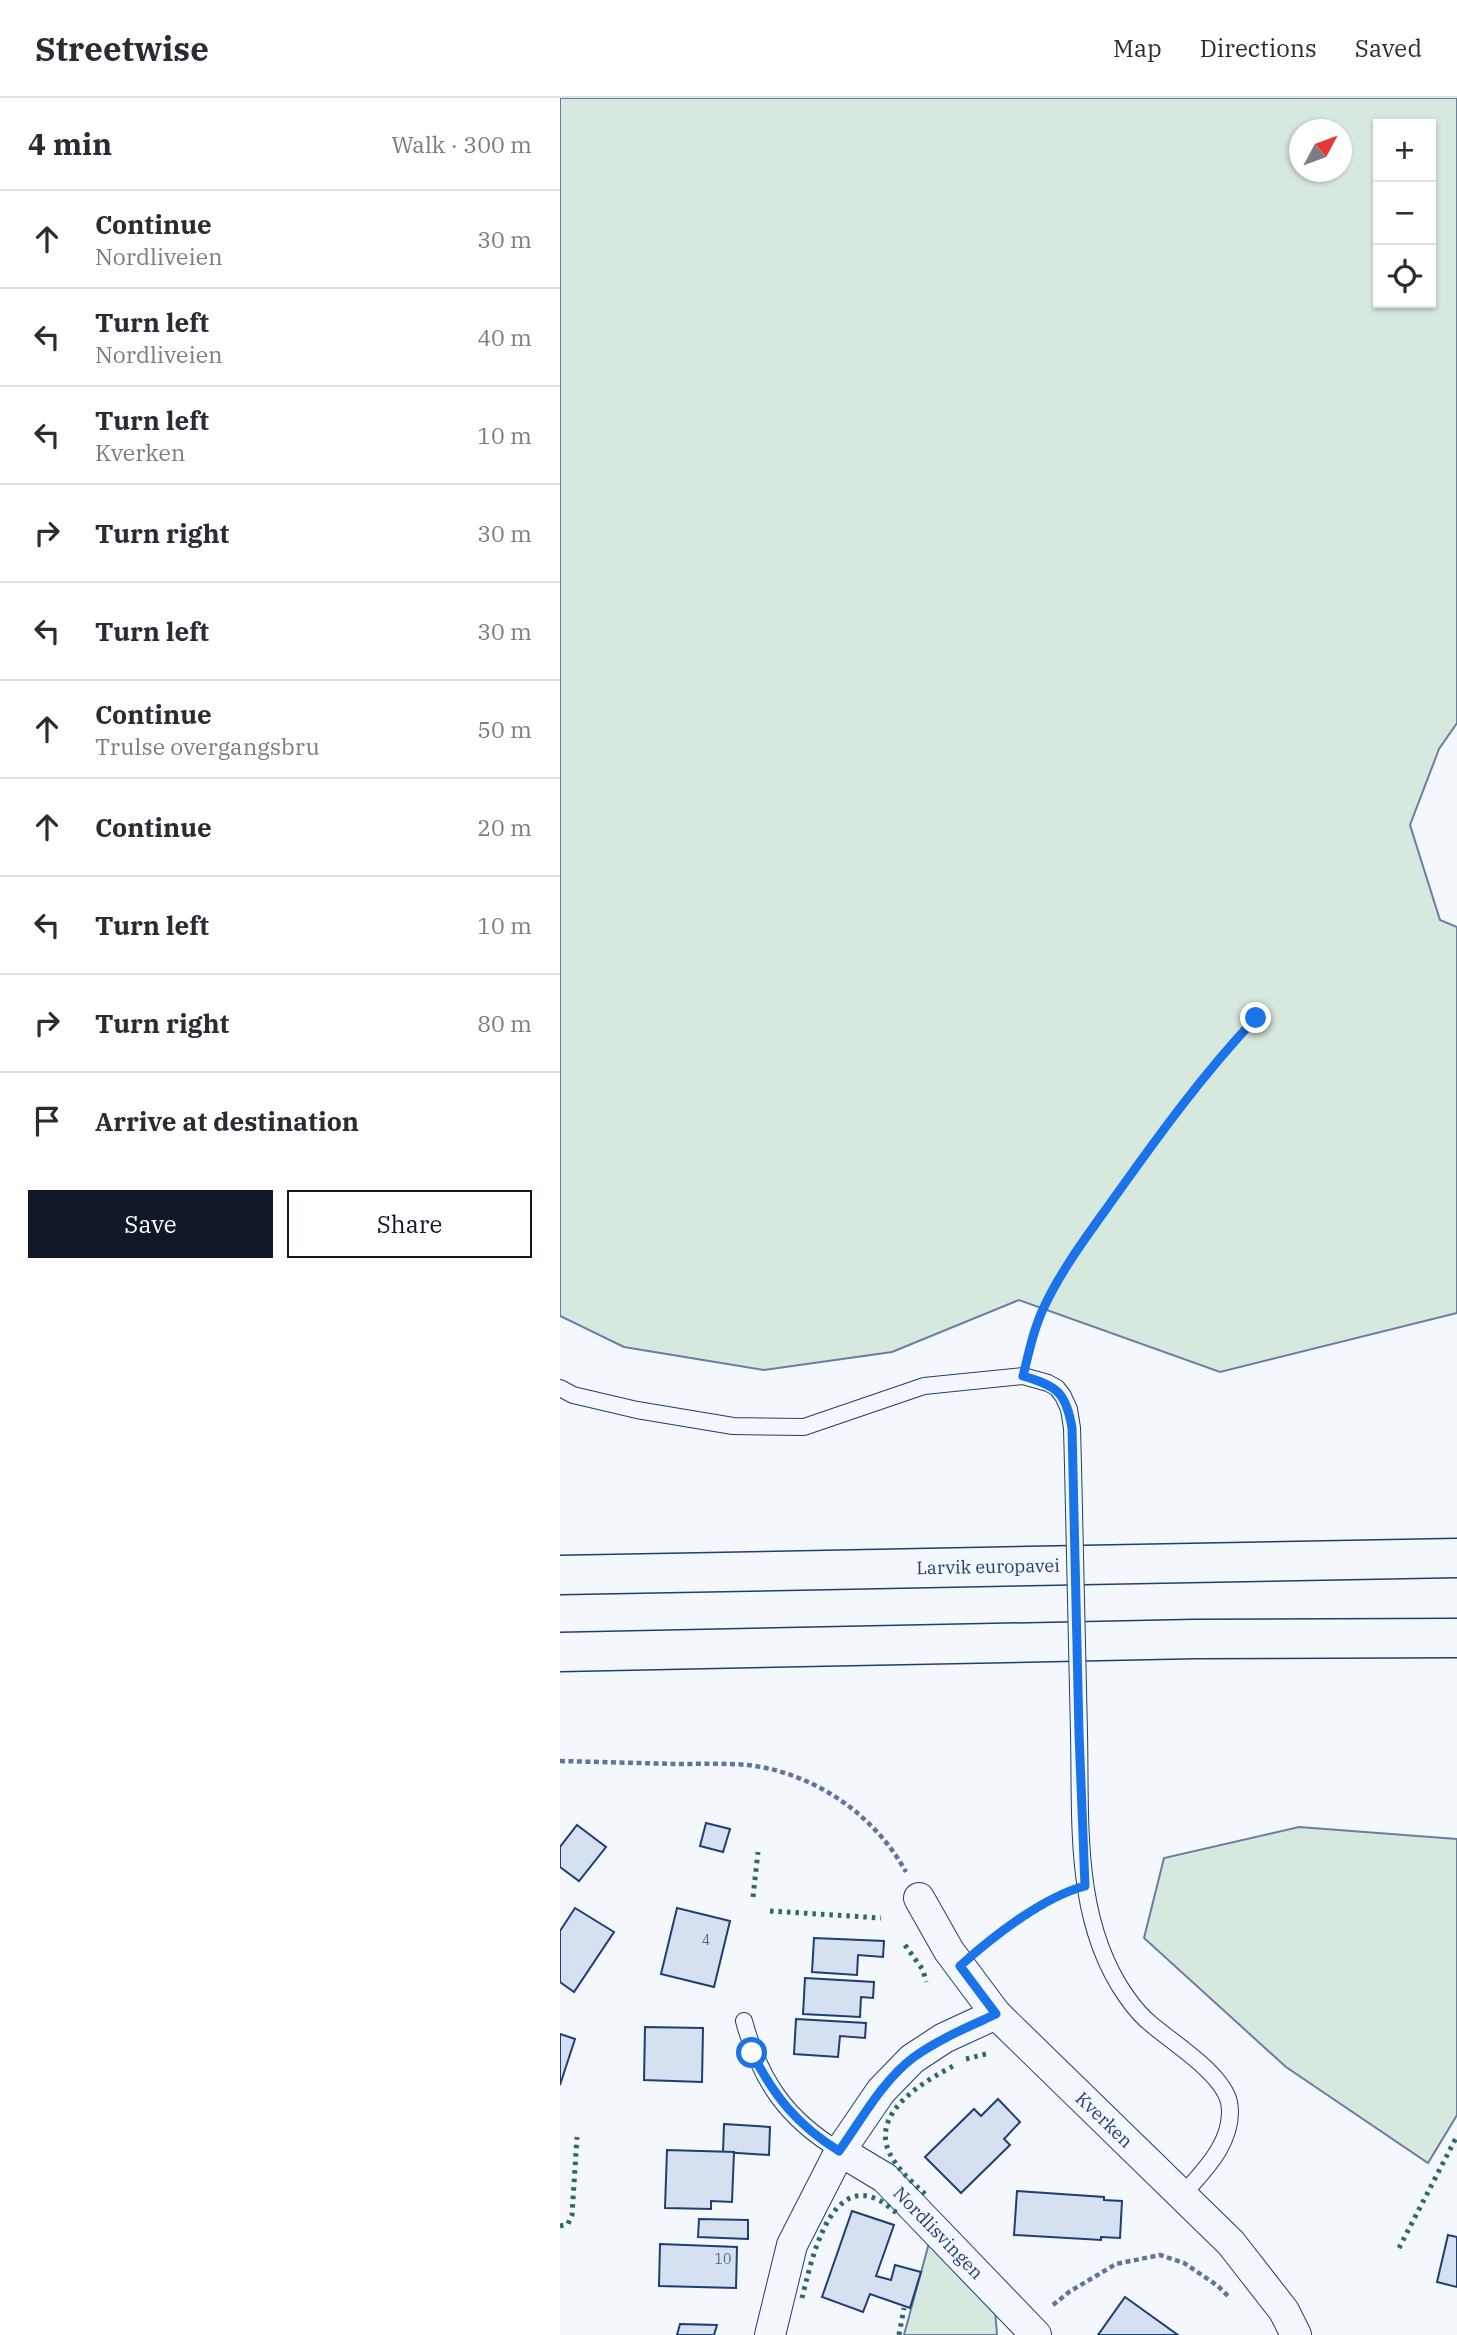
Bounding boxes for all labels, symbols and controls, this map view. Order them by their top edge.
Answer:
text: Streetwise [35,27,209,70]
text: Map [1113,32,1162,64]
text: Directions [1200,32,1317,64]
text: Saved [1355,32,1422,64]
north arrow [1289,119,1352,182]
map controls [1373,119,1436,308]
button: + [1373,119,1436,182]
text: 4 min [28,124,112,163]
text: Walk · 300 m [391,129,532,159]
button: − [1373,182,1436,245]
text: Continue [95,207,212,241]
icon: ahead [28,220,66,258]
text: 30 m [477,224,532,254]
text: Nordliveien [95,241,223,271]
button: locate [1373,245,1436,308]
text: Turn left [95,305,209,339]
icon: left [28,318,66,356]
text: 40 m [477,322,532,352]
text: Nordliveien [95,339,223,369]
text: Turn left [95,403,209,437]
icon: left [28,416,66,454]
text: 10 m [477,420,532,450]
text: Kverken [95,437,185,467]
icon: right [28,514,66,552]
text: Turn right [95,516,229,550]
text: 30 m [477,518,532,548]
icon: left [28,612,66,650]
text: Turn left [95,614,209,648]
text: 30 m [477,616,532,646]
text: Continue [95,697,212,731]
icon: ahead [28,710,66,748]
text: 50 m [477,714,532,744]
text: Trulse overgangsbru [95,731,320,761]
icon: ahead [28,808,66,846]
text: Continue [95,810,212,844]
text: 20 m [477,812,532,842]
icon: left [28,906,66,944]
text: Turn left [95,908,209,942]
text: 10 m [477,910,532,940]
route end [1240,1002,1271,1033]
icon: right [28,1004,66,1042]
text: Turn right [95,1006,229,1040]
text: 80 m [477,1008,532,1038]
icon: arrive [28,1102,66,1140]
text: Arrive at destination [95,1104,359,1138]
button: Save [28,1190,273,1258]
button: Share [287,1190,532,1258]
street label: Larvik europavei [916,1554,1060,1579]
house number: 4 [702,1931,710,1949]
route start [736,2037,767,2068]
street label: Kverken [1071,2087,1138,2153]
street label: Nordlisvingen [888,2181,988,2284]
house number: 10 [715,2250,731,2268]

